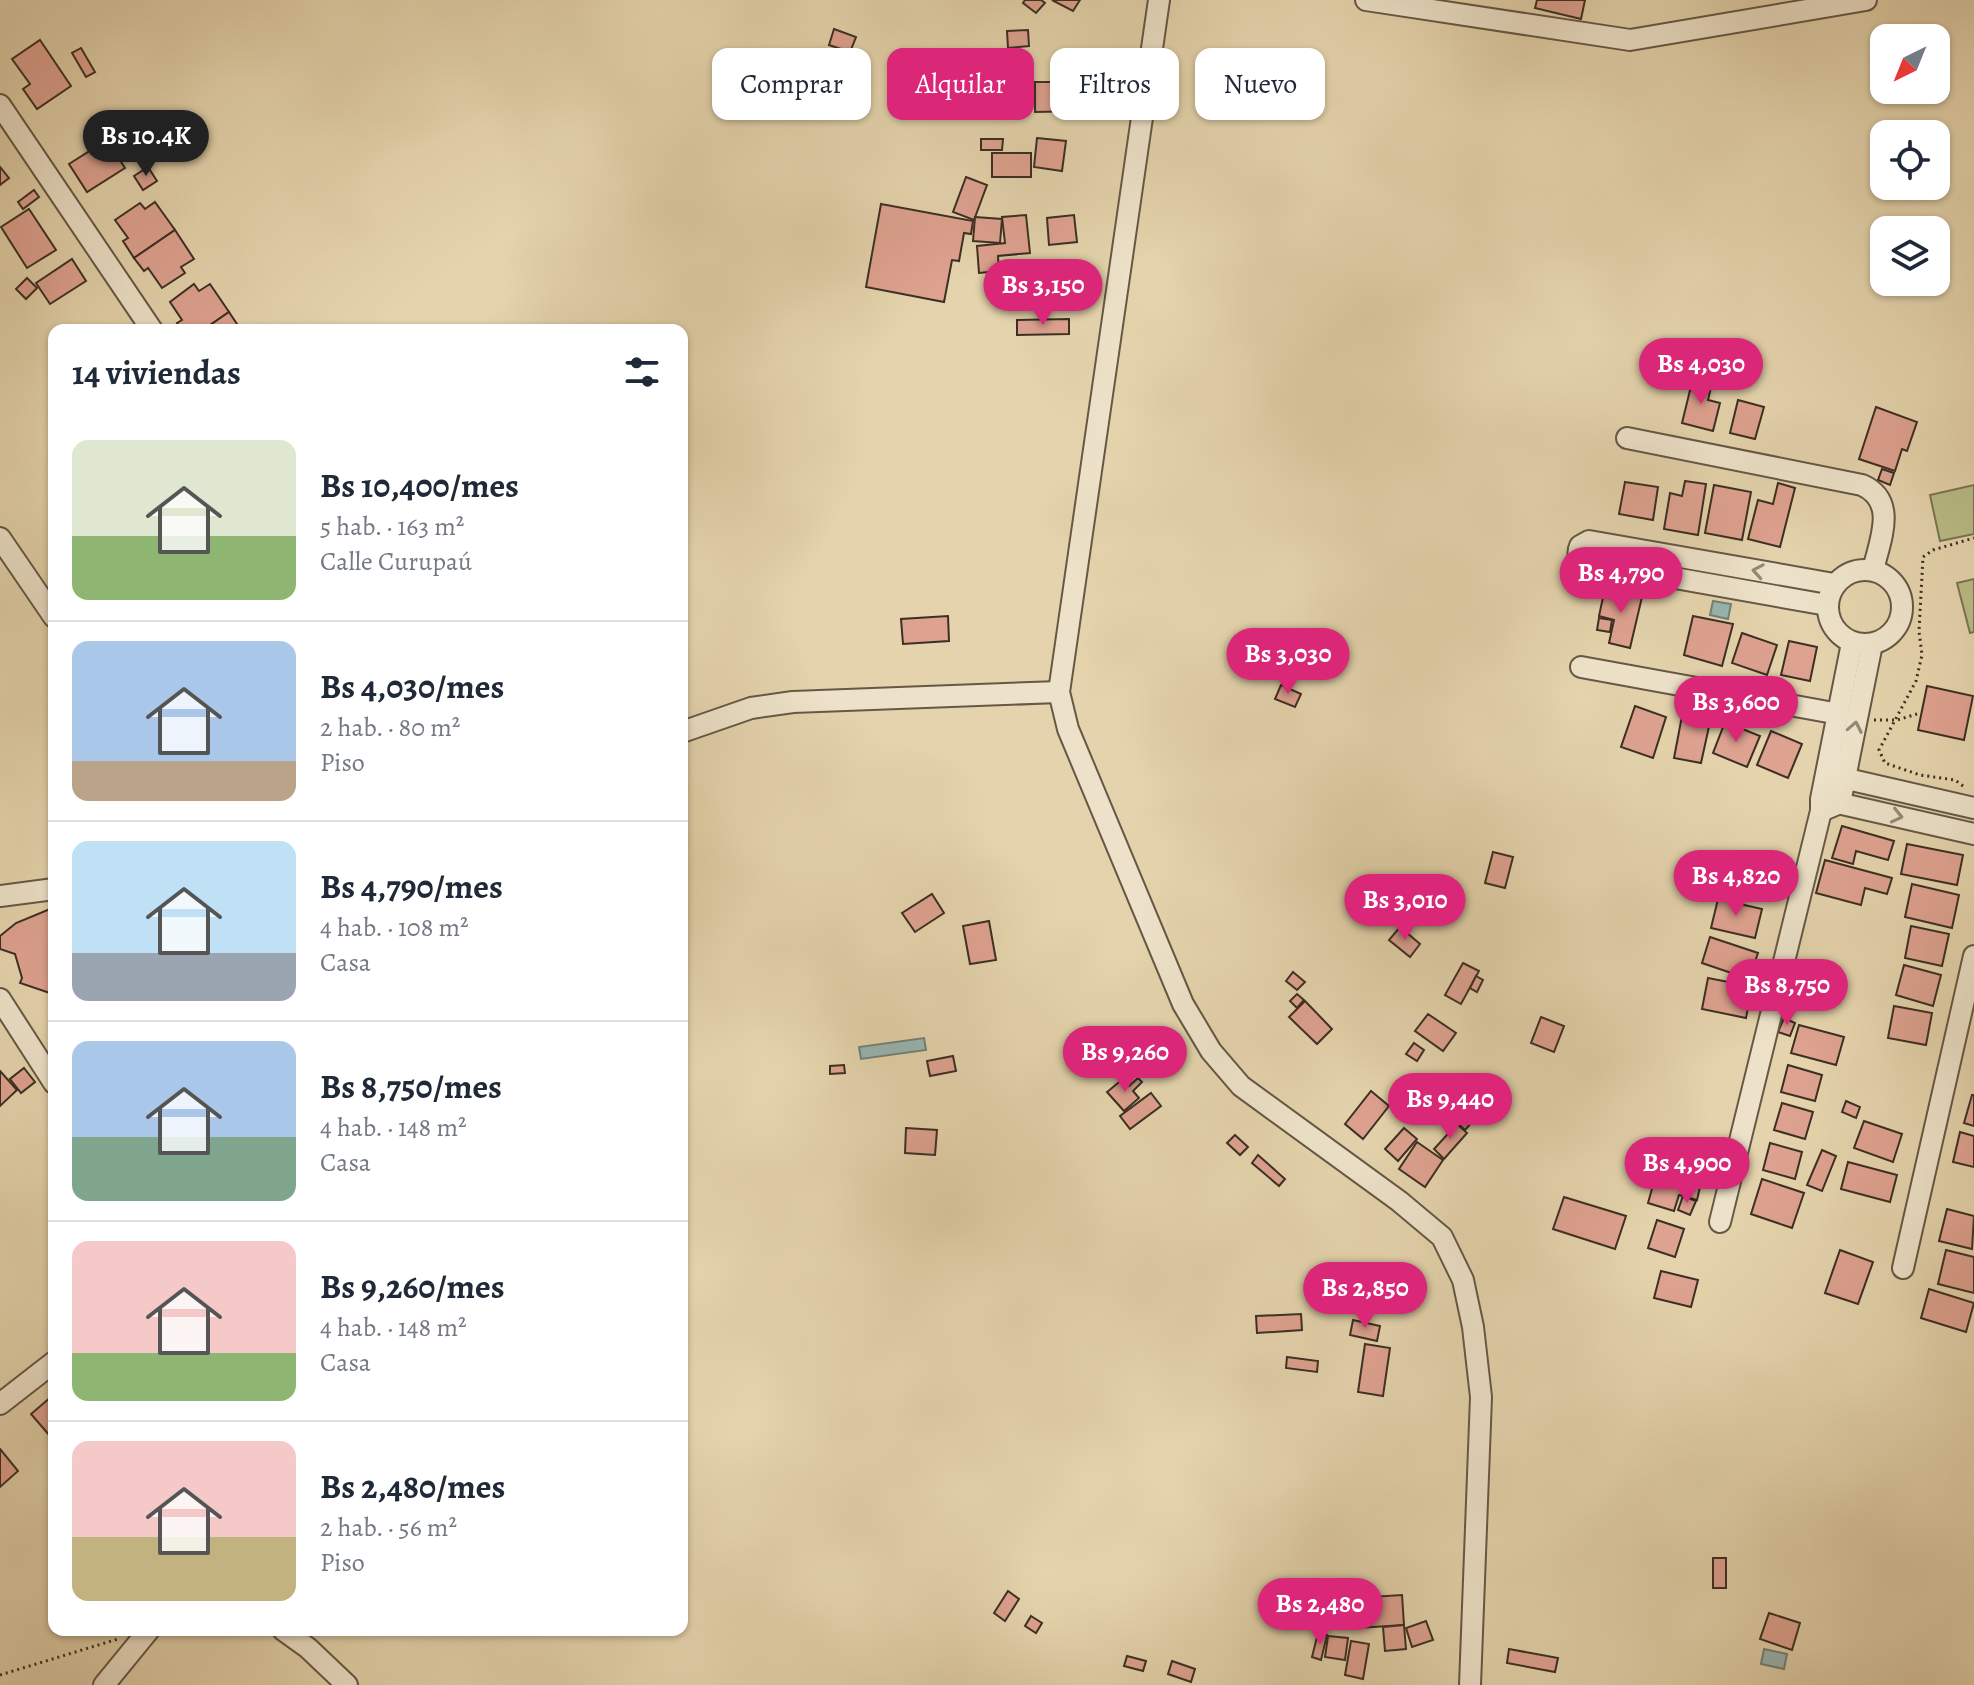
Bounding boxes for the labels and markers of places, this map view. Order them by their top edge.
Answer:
pin: Bs 10.4K [63,110,229,178]
pin: Bs 3,150 [960,259,1126,327]
pin: Bs 4,030 [1618,338,1784,406]
pin: Bs 4,790 [1538,547,1704,615]
pin: Bs 3,030 [1205,628,1371,696]
pin: Bs 3,600 [1653,676,1819,744]
pin: Bs 4,820 [1653,850,1819,918]
pin: Bs 3,010 [1322,874,1488,942]
pin: Bs 8,750 [1704,959,1870,1027]
pin: Bs 9,260 [1042,1026,1208,1094]
pin: Bs 9,440 [1367,1073,1533,1141]
pin: Bs 4,900 [1604,1137,1770,1205]
pin: Bs 2,850 [1282,1262,1448,1330]
pin: Bs 2,480 [1237,1578,1403,1646]

